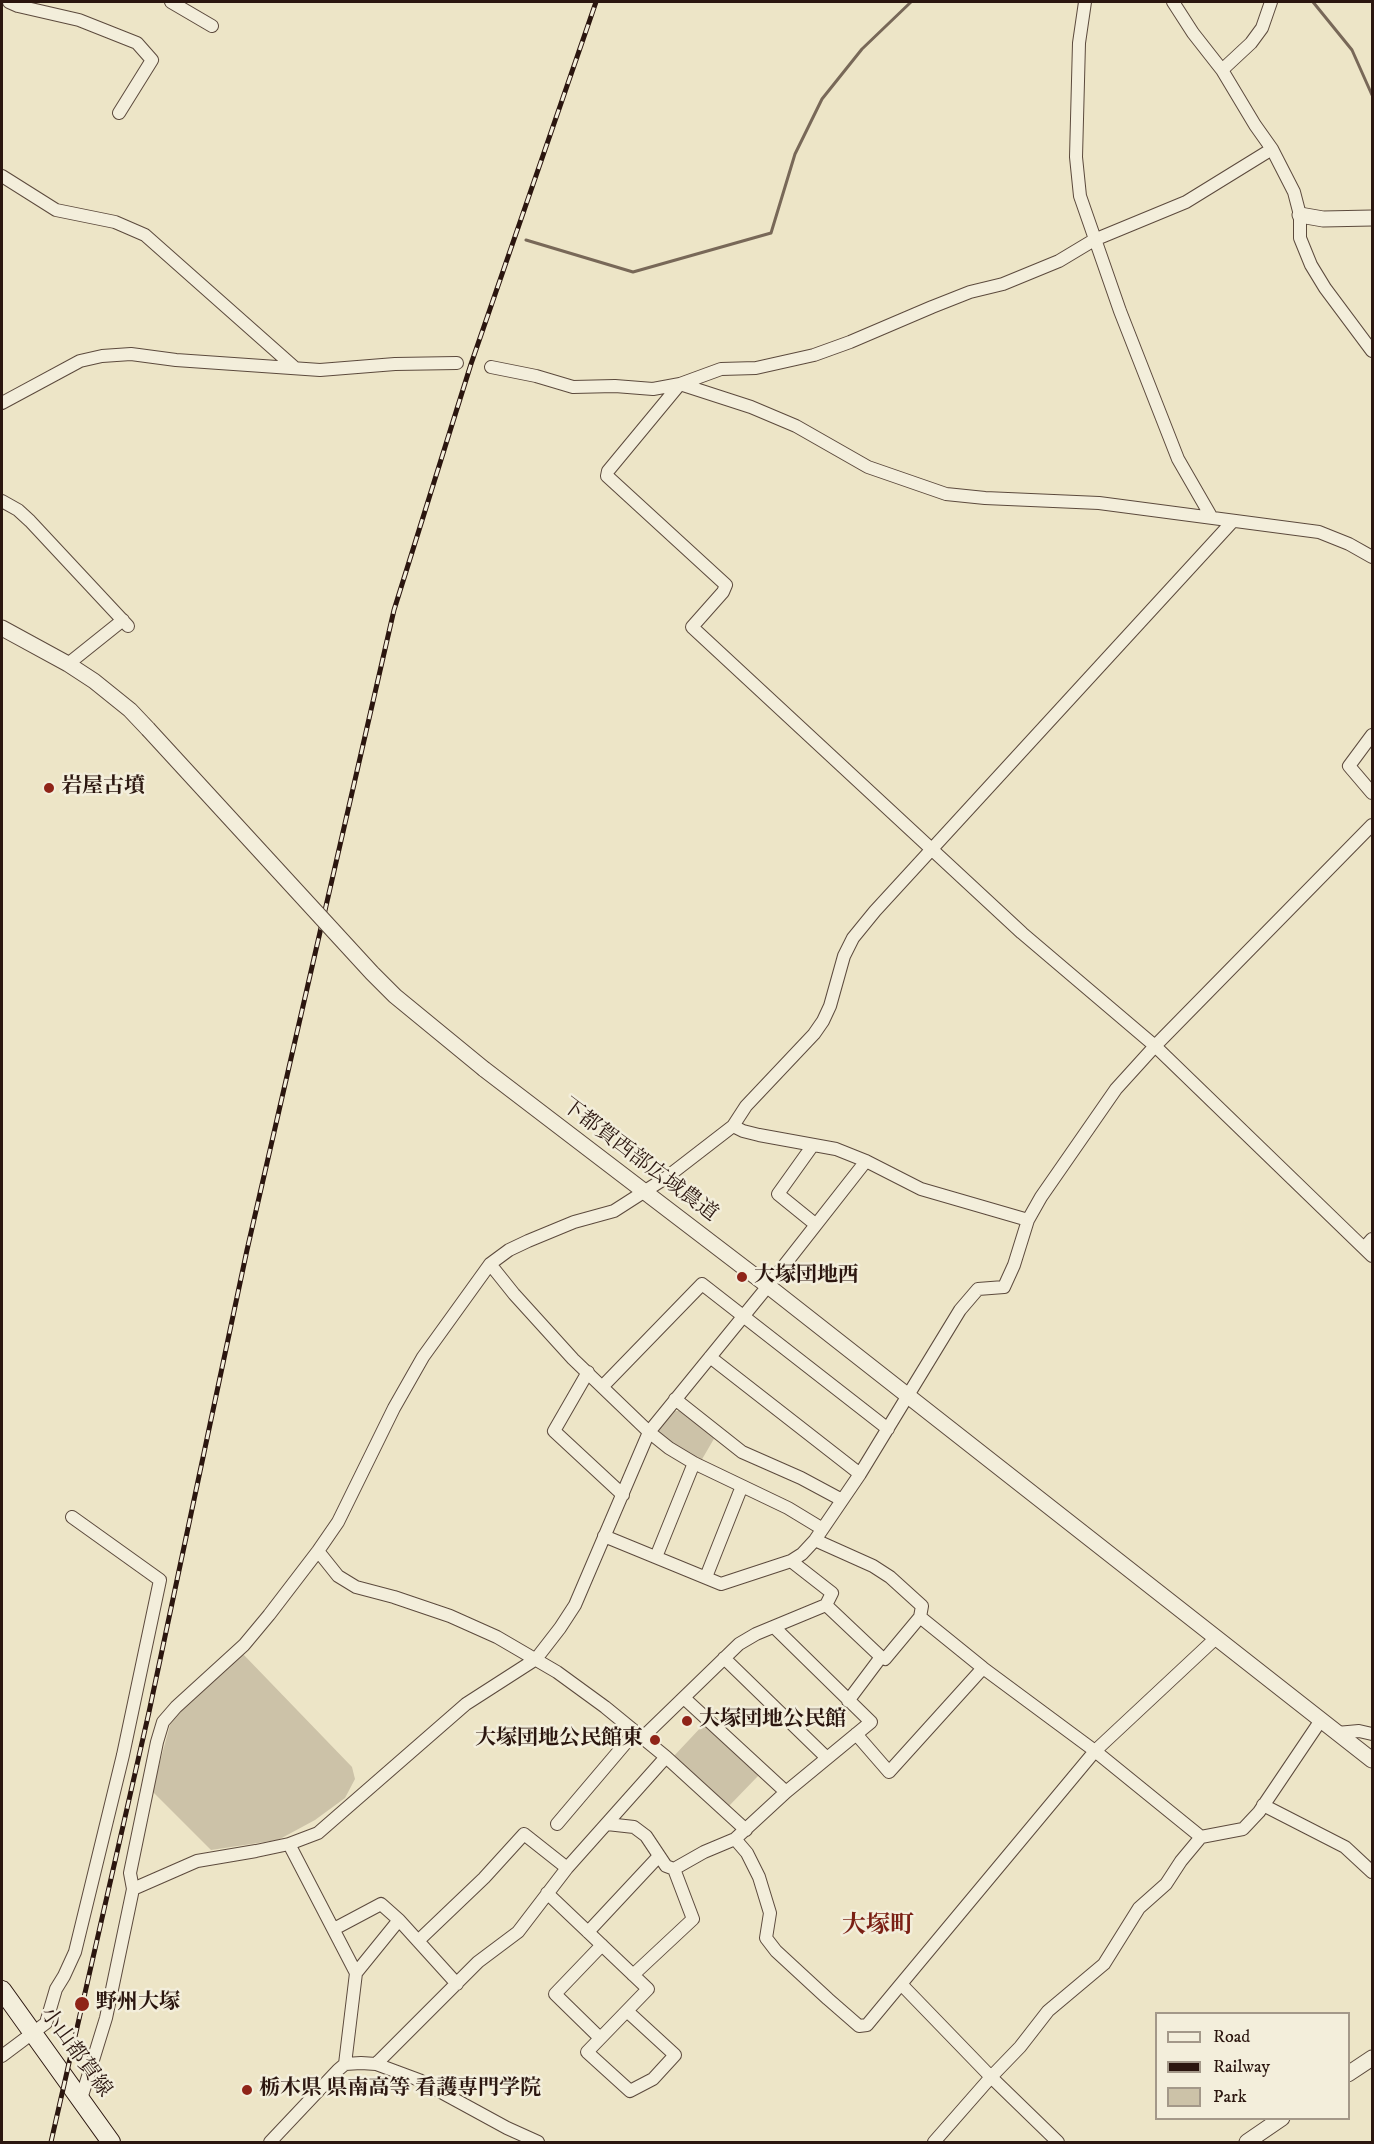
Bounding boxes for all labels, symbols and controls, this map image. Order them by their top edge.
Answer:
place label: 岩屋古墳 [61,775,145,801]
marker: 岩屋古墳 [42,781,56,795]
street label: 下都賀西部広域農道 [556,1094,722,1228]
place label: 大塚団地西 [754,1264,859,1290]
marker: 大塚団地西 [735,1270,749,1284]
place label: 大塚団地公民館 [699,1708,846,1734]
marker: 大塚団地公民館 [680,1714,694,1728]
place label: 大塚団地公民館東 [475,1727,643,1753]
marker: 大塚団地公民館東 [648,1733,662,1747]
district label: 大塚町 [842,1913,914,1941]
place label: 野州大塚 [96,1991,180,2017]
marker: 野州大塚 [73,1995,91,2013]
street label: 小山都賀線 [34,2003,116,2103]
legend [1155,2012,1350,2120]
text: Road [1213,2026,1250,2048]
text: Railway [1213,2056,1270,2078]
place label: 栃木県 県南高等 看護専門学院 [259,2077,541,2103]
marker: 栃木県 県南高等 看護専門学院 [240,2083,254,2097]
text: Park [1213,2086,1247,2108]

